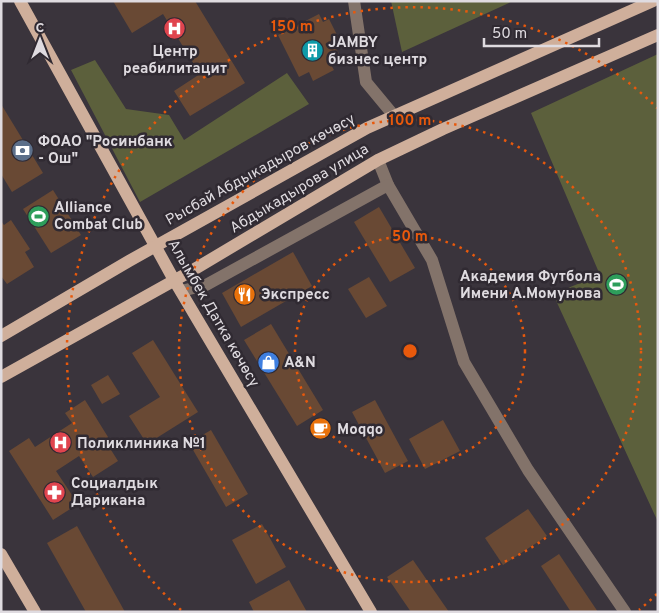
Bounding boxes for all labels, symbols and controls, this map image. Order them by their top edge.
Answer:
north arrow [15,15,65,65]
scale bar [484,15,599,47]
hospital icon: Центр реабилитацит [163,16,187,40]
text: 150 m [271,18,313,37]
text: С [36,20,45,37]
text: 50 m [492,25,527,44]
place label: JAMBY бизнес центр [328,34,427,70]
building icon: JAMBY бизнес центр [300,39,324,63]
place label: Центр реабилитацит [123,43,227,79]
street label: Рысбай Абдыкадыров көчөсү [163,110,359,230]
text: 100 m [389,112,431,131]
place label: ФОАО "Росинбанк - Ош" [38,133,173,169]
bank icon: ФОАО "Росинбанк - Ош" [10,138,34,162]
street label: Абдыкадырова улица [227,140,373,238]
place label: Alliance Combat Club [54,199,143,235]
sports icon: Alliance Combat Club [26,204,50,228]
text: 50 m [392,228,428,247]
street label: Алымбек Датка көчөсү [163,236,263,391]
place label: Академия Футбола Имени А.Момунова [460,268,601,304]
sports icon: Академия Футбола Имени А.Момунова [605,273,629,297]
restaurant icon: Экспресс [233,282,257,306]
place label: Экспресс [261,286,330,305]
centre of rings [401,342,419,360]
shop icon: A&N [256,350,280,374]
place label: A&N [284,354,316,373]
cafe icon: Moqqo [309,417,333,441]
place label: Moqqo [337,421,383,440]
hospital icon: Поликлиника №1 [49,431,73,455]
place label: Поликлиника №1 [77,435,206,454]
place label: Социалдык Дарикана [71,475,158,511]
pharmacy icon: Социалдык Дарикана [43,480,67,504]

